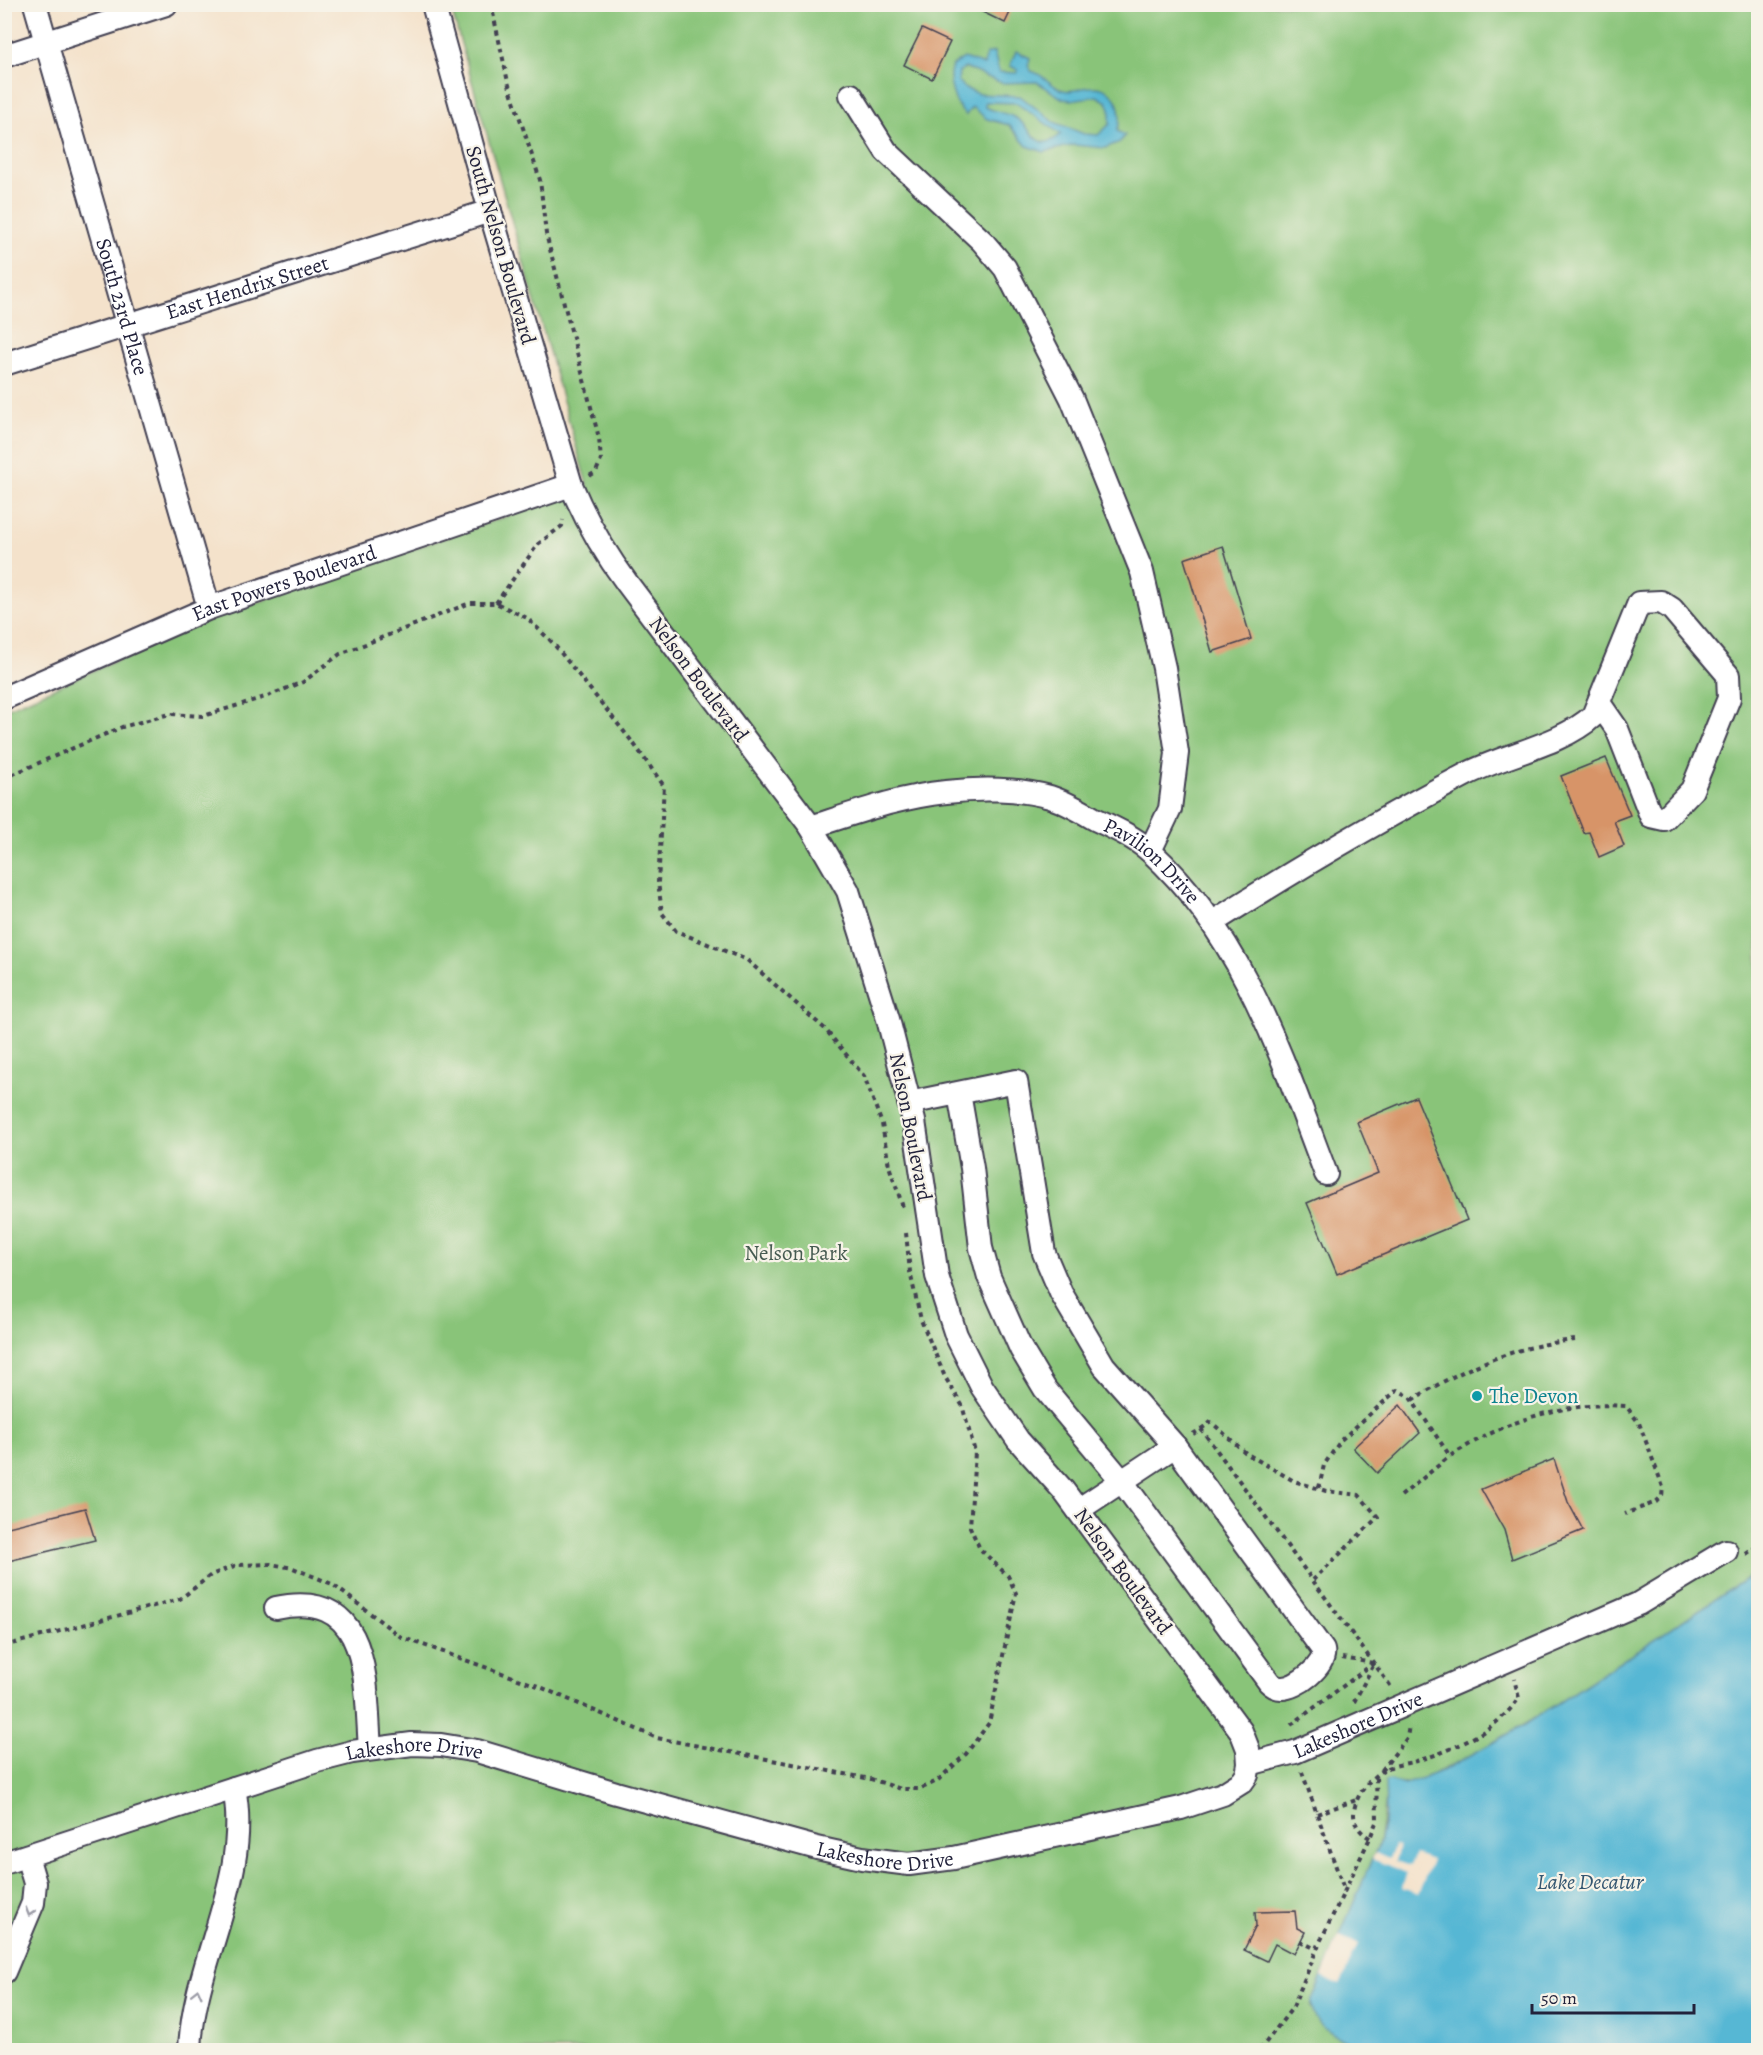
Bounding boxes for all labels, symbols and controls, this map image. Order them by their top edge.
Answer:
street label: South Nelson Boulevard [459,143,543,348]
street label: South 23rd Place [89,235,155,379]
street label: East Hendrix Street [163,249,332,326]
street label: East Powers Boulevard [187,538,381,628]
street label: Nelson Boulevard [643,611,756,748]
street label: Pavilion Drive [1099,811,1207,909]
street label: Nelson Boulevard [883,1051,939,1204]
park label: Nelson Park [744,1239,848,1267]
place label: The Devon [1489,1382,1579,1410]
marker: The Devon [1470,1389,1484,1403]
street label: Nelson Boulevard [1067,1502,1179,1641]
street label: Lakeshore Drive [1289,1685,1427,1765]
street label: Lakeshore Drive [342,1730,487,1767]
street label: Lakeshore Drive [814,1834,955,1878]
water label: Lake Decatur [1537,1867,1645,1897]
one-way arrow [25,1906,37,1917]
scale bar [1532,1977,1694,2015]
text: 50 m [1541,1986,1577,2010]
one-way arrow [190,1988,203,1998]

